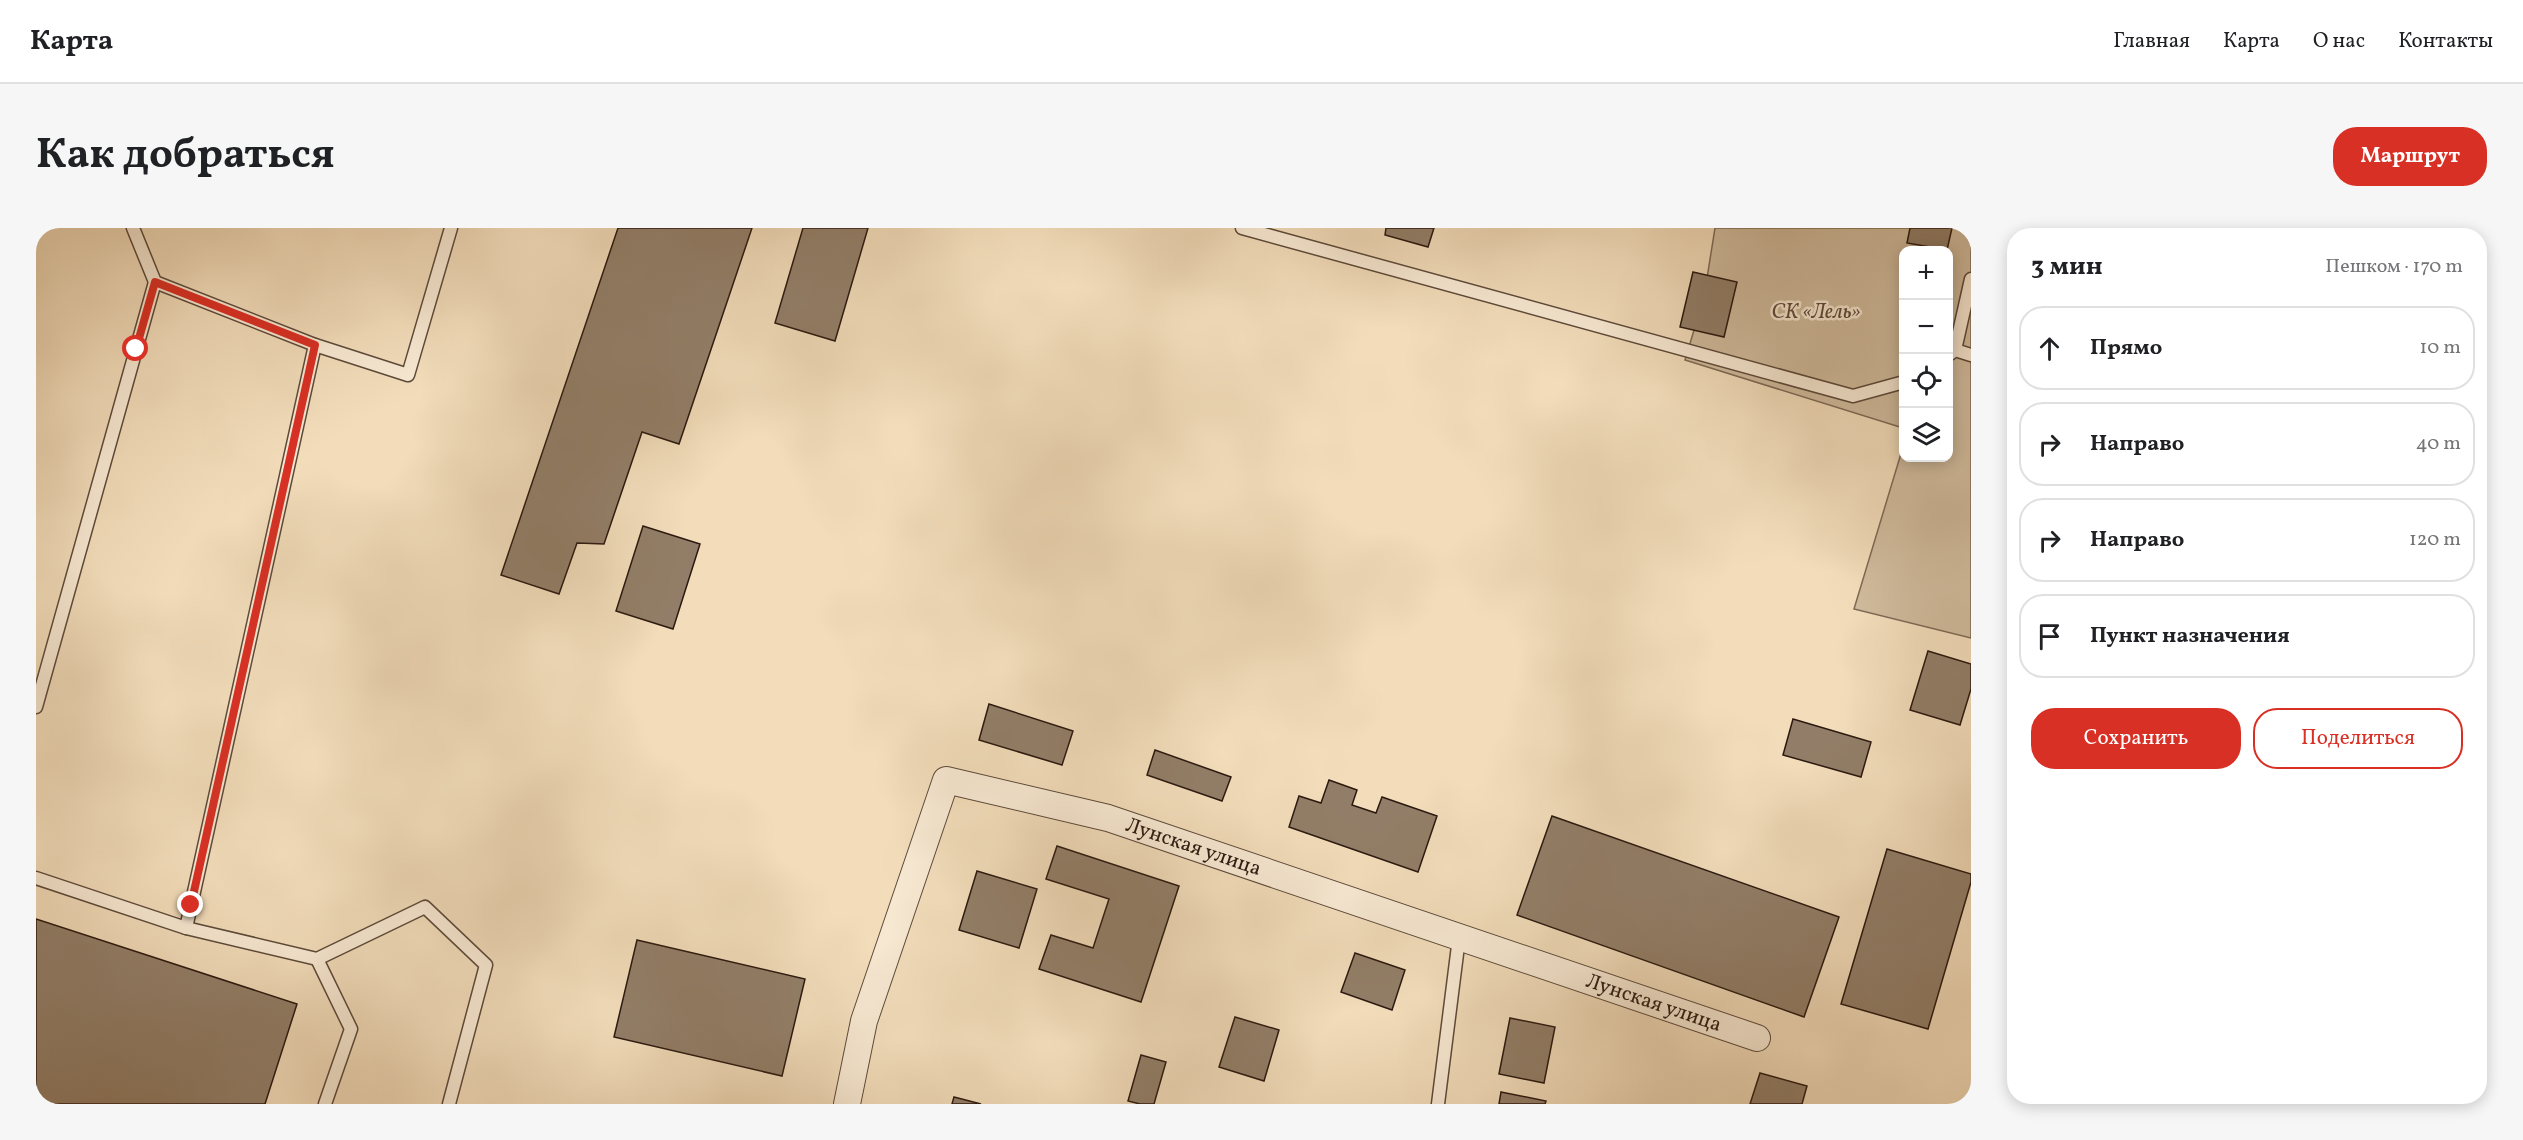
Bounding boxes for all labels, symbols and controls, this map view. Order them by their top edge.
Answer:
text: Карта [30,22,113,61]
text: Главная [2113,27,2190,56]
text: Карта [2223,27,2280,56]
text: О нас [2313,27,2365,56]
text: Контакты [2398,27,2493,56]
text: Как добраться [36,127,335,186]
button: Маршрут [2333,127,2487,186]
map controls [1899,246,1953,462]
button: + [1899,246,1953,300]
text: 3 мин [2031,249,2103,285]
text: Пешком · 170 m [2325,253,2463,281]
park label: СК «Лель» [1771,298,1861,327]
button: − [1899,300,1953,354]
icon: ahead [2033,332,2066,365]
text: Прямо [2090,333,2162,364]
text: 10 m [2420,334,2461,362]
route start [122,335,148,361]
button: locate [1899,354,1953,408]
button: layers [1899,408,1953,462]
icon: right [2033,428,2066,461]
text: Направо [2090,429,2184,460]
text: 40 m [2416,430,2461,458]
icon: right [2033,524,2066,557]
text: Направо [2090,525,2184,556]
text: 120 m [2409,526,2461,554]
icon: arrive [2033,620,2066,653]
text: Пункт назначения [2090,621,2290,652]
button: Сохранить [2031,708,2241,769]
button: Поделиться [2253,708,2463,769]
street label: Лунская улица [1122,810,1265,883]
route end [177,891,203,917]
street label: Лунская улица [1582,967,1726,1040]

